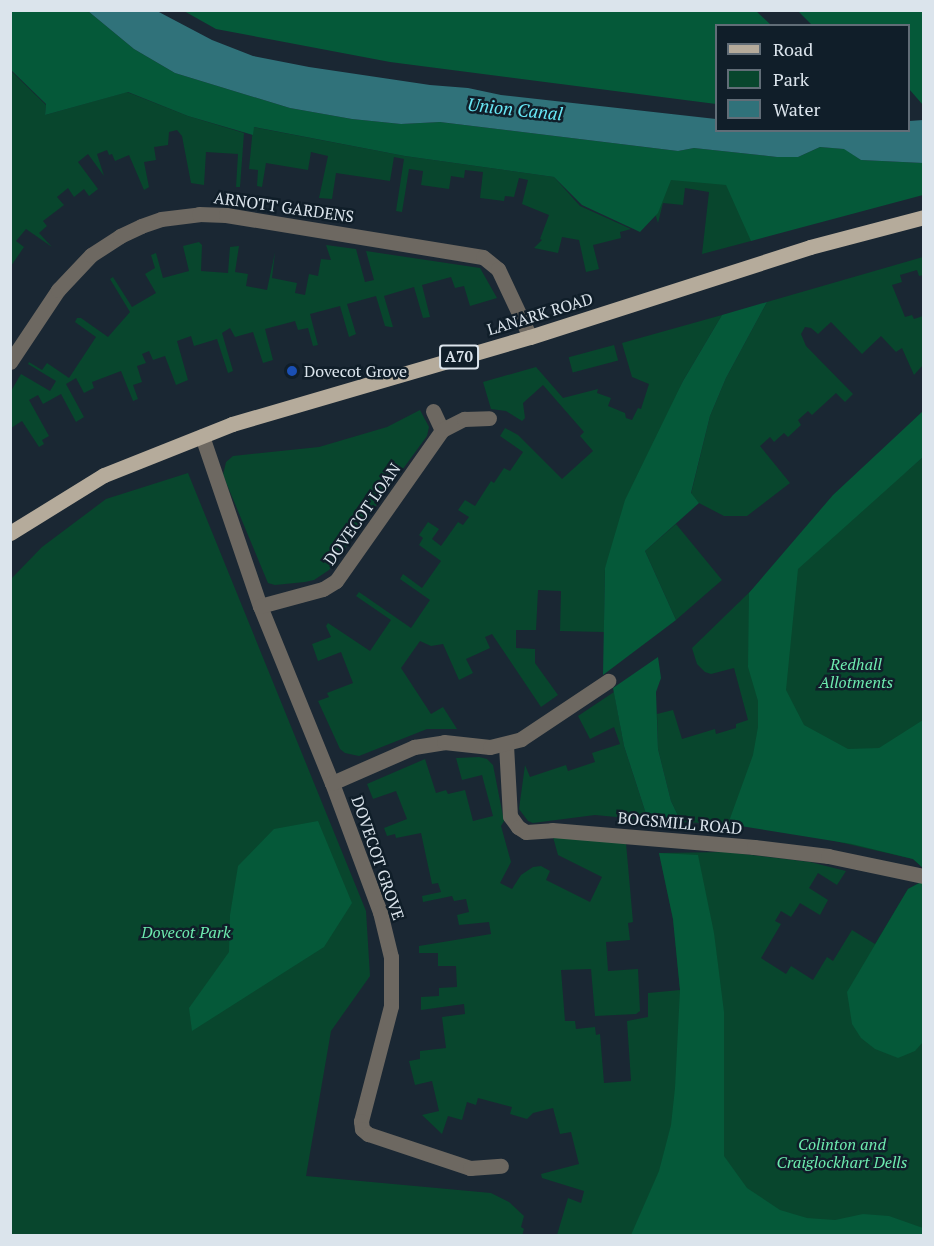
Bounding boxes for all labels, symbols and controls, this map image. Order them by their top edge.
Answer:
legend [715,24,910,132]
text: Road [773,37,813,61]
text: Park [773,67,809,91]
water label: Union Canal [466,93,564,125]
text: Water [773,97,820,121]
street label: ARNOTT GARDENS [213,188,355,226]
street label: LANARK ROAD [485,289,595,339]
road number: A70 [438,345,480,369]
place label: Dovecot Grove [304,361,407,381]
marker: Dovecot Grove [285,364,299,378]
street label: DOVECOT LOAN [320,459,404,569]
park label: Redhall Allotments [819,654,893,692]
street label: DOVECOT GROVE [348,793,408,923]
street label: BOGSMILL ROAD [617,808,743,838]
park label: Dovecot Park [141,922,231,942]
park label: Colinton and Craiglockhart Dells [777,1134,907,1172]

